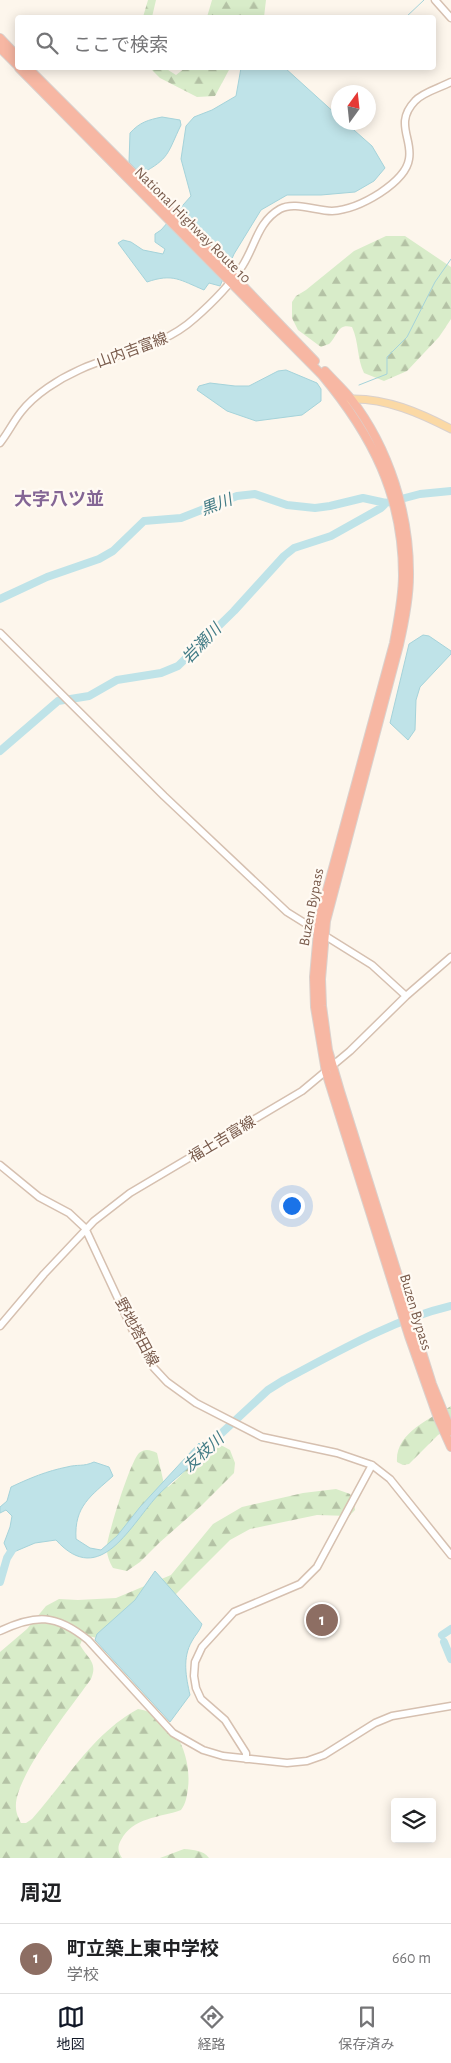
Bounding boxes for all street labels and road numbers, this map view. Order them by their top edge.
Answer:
street label: National Highway Route 10 [132,164,254,286]
street label: 山内吉富線 [94,330,170,370]
street label: Buzen Bypass [297,867,326,947]
street label: 福土吉富線 [186,1113,258,1165]
street label: Buzen Bypass [397,1272,434,1352]
street label: 野地塔田線 [112,1295,162,1369]

